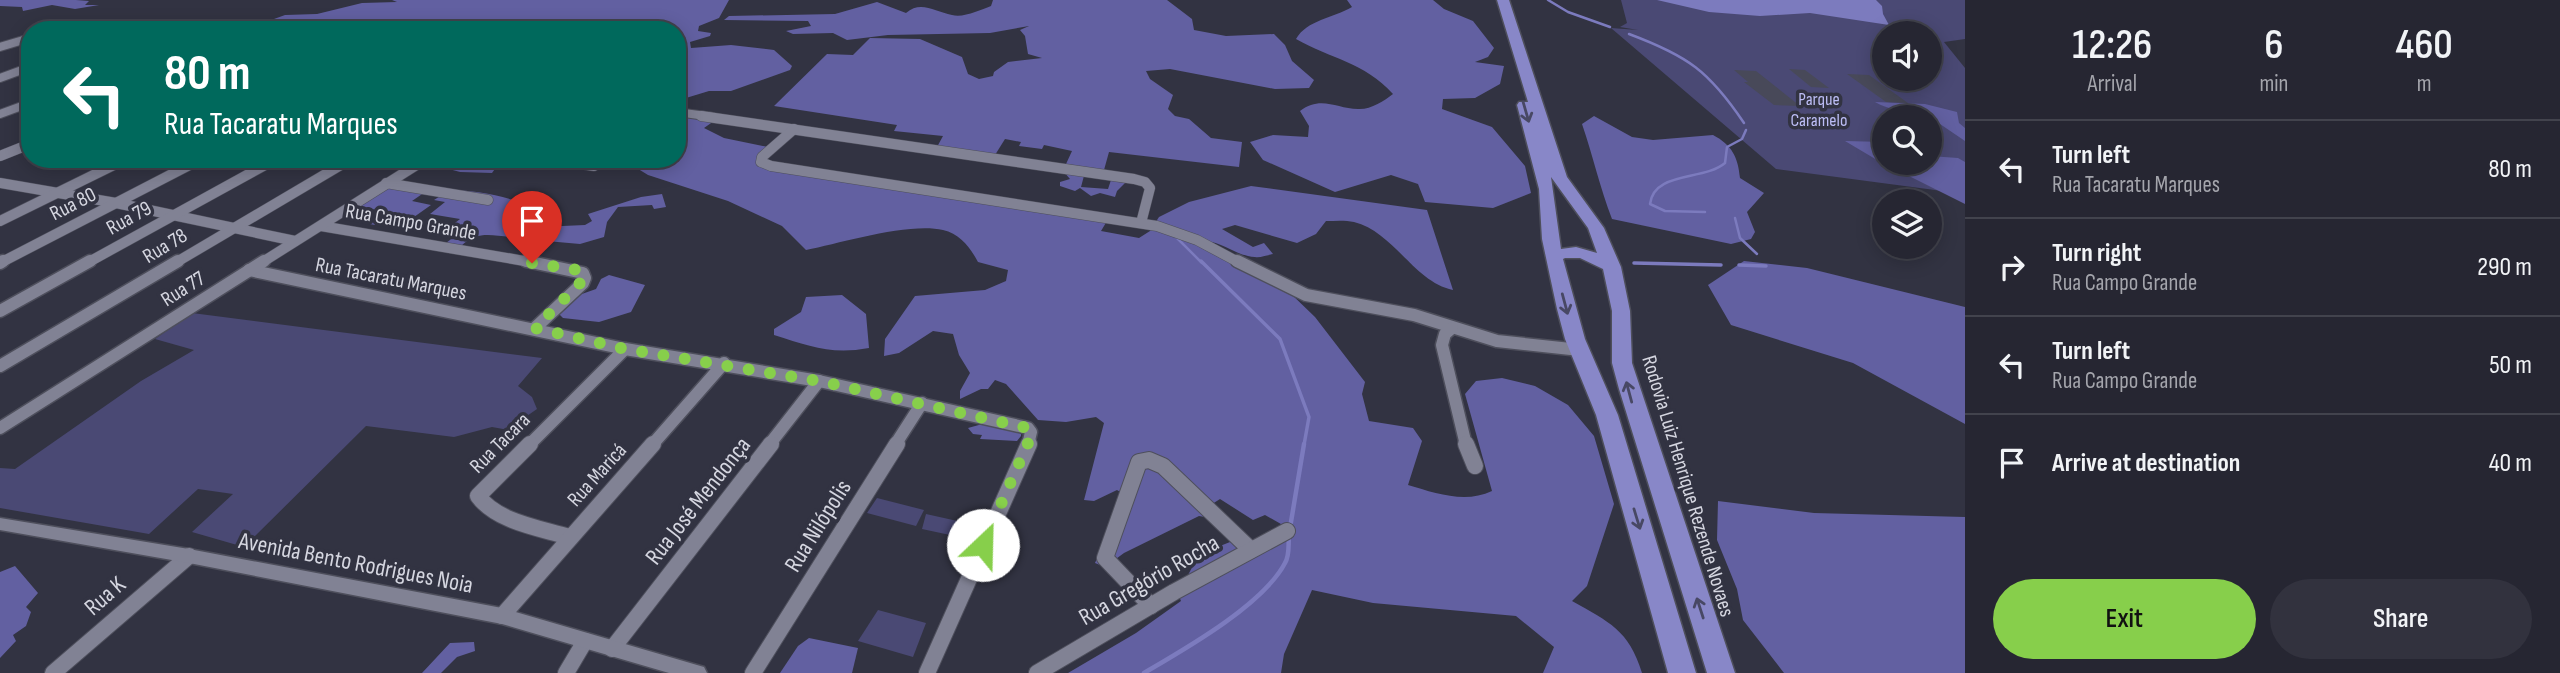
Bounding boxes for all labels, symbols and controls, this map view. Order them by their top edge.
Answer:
text: 12:26 [2072,20,2152,71]
text: 6 [2264,20,2283,71]
text: 460 [2395,20,2453,71]
map controls [1872,21,1942,259]
button: sound [1872,21,1942,91]
text: 80 m [164,45,251,104]
icon: left [49,49,140,140]
text: Arrival [2087,70,2137,98]
text: min [2259,70,2288,98]
text: m [2417,70,2432,98]
park label: Parque Caramelo [1791,89,1847,131]
one-way arrow [1520,101,1533,123]
text: Rua Tacaratu Marques [164,105,398,144]
button: search [1872,105,1942,175]
text: Turn left [2052,140,2130,171]
icon: left [1993,150,2031,188]
text: 80 m [2488,154,2532,185]
text: Rua Tacaratu Marques [2052,171,2220,199]
street label: Rua 80 [46,182,100,226]
button: layers [1872,189,1942,259]
pin [502,191,562,263]
street label: Rua 79 [102,196,156,240]
street label: Rua Campo Grande [344,198,478,246]
icon: arrive [513,202,551,240]
street label: Rua 78 [138,223,192,269]
text: Turn right [2052,238,2141,269]
icon: right [1993,248,2031,286]
street label: Rua Tacaratu Marques [313,252,469,306]
text: 290 m [2477,252,2532,283]
street label: Rua 77 [157,266,210,312]
text: Rua Campo Grande [2052,269,2197,297]
one-way arrow [1559,293,1572,315]
text: Turn left [2052,336,2130,367]
icon: left [1993,346,2031,384]
text: 50 m [2489,350,2532,381]
street label: Rodovia Luiz Henrique Rezende Novaes [1636,352,1740,620]
text: Rua Campo Grande [2052,367,2197,395]
one-way arrow [1622,381,1635,403]
street label: Rua Tacara [465,408,535,478]
street label: Rua José Mendonça [639,431,757,571]
street label: Rua Maricá [562,438,632,512]
icon: arrive [1993,444,2031,482]
text: Arrive at destination [2052,448,2240,479]
text: 40 m [2489,448,2532,479]
street label: Rua Nilópolis [778,475,858,577]
position arrow [946,508,1020,582]
one-way arrow [1632,508,1645,530]
street label: Avenida Bento Rodrigues Noia [235,526,476,600]
street label: Rua Gregório Rocha [1074,528,1224,632]
street label: Rua K [78,570,132,622]
button: Exit [1993,579,2256,659]
button: Share [2270,579,2532,659]
one-way arrow [1693,597,1706,619]

